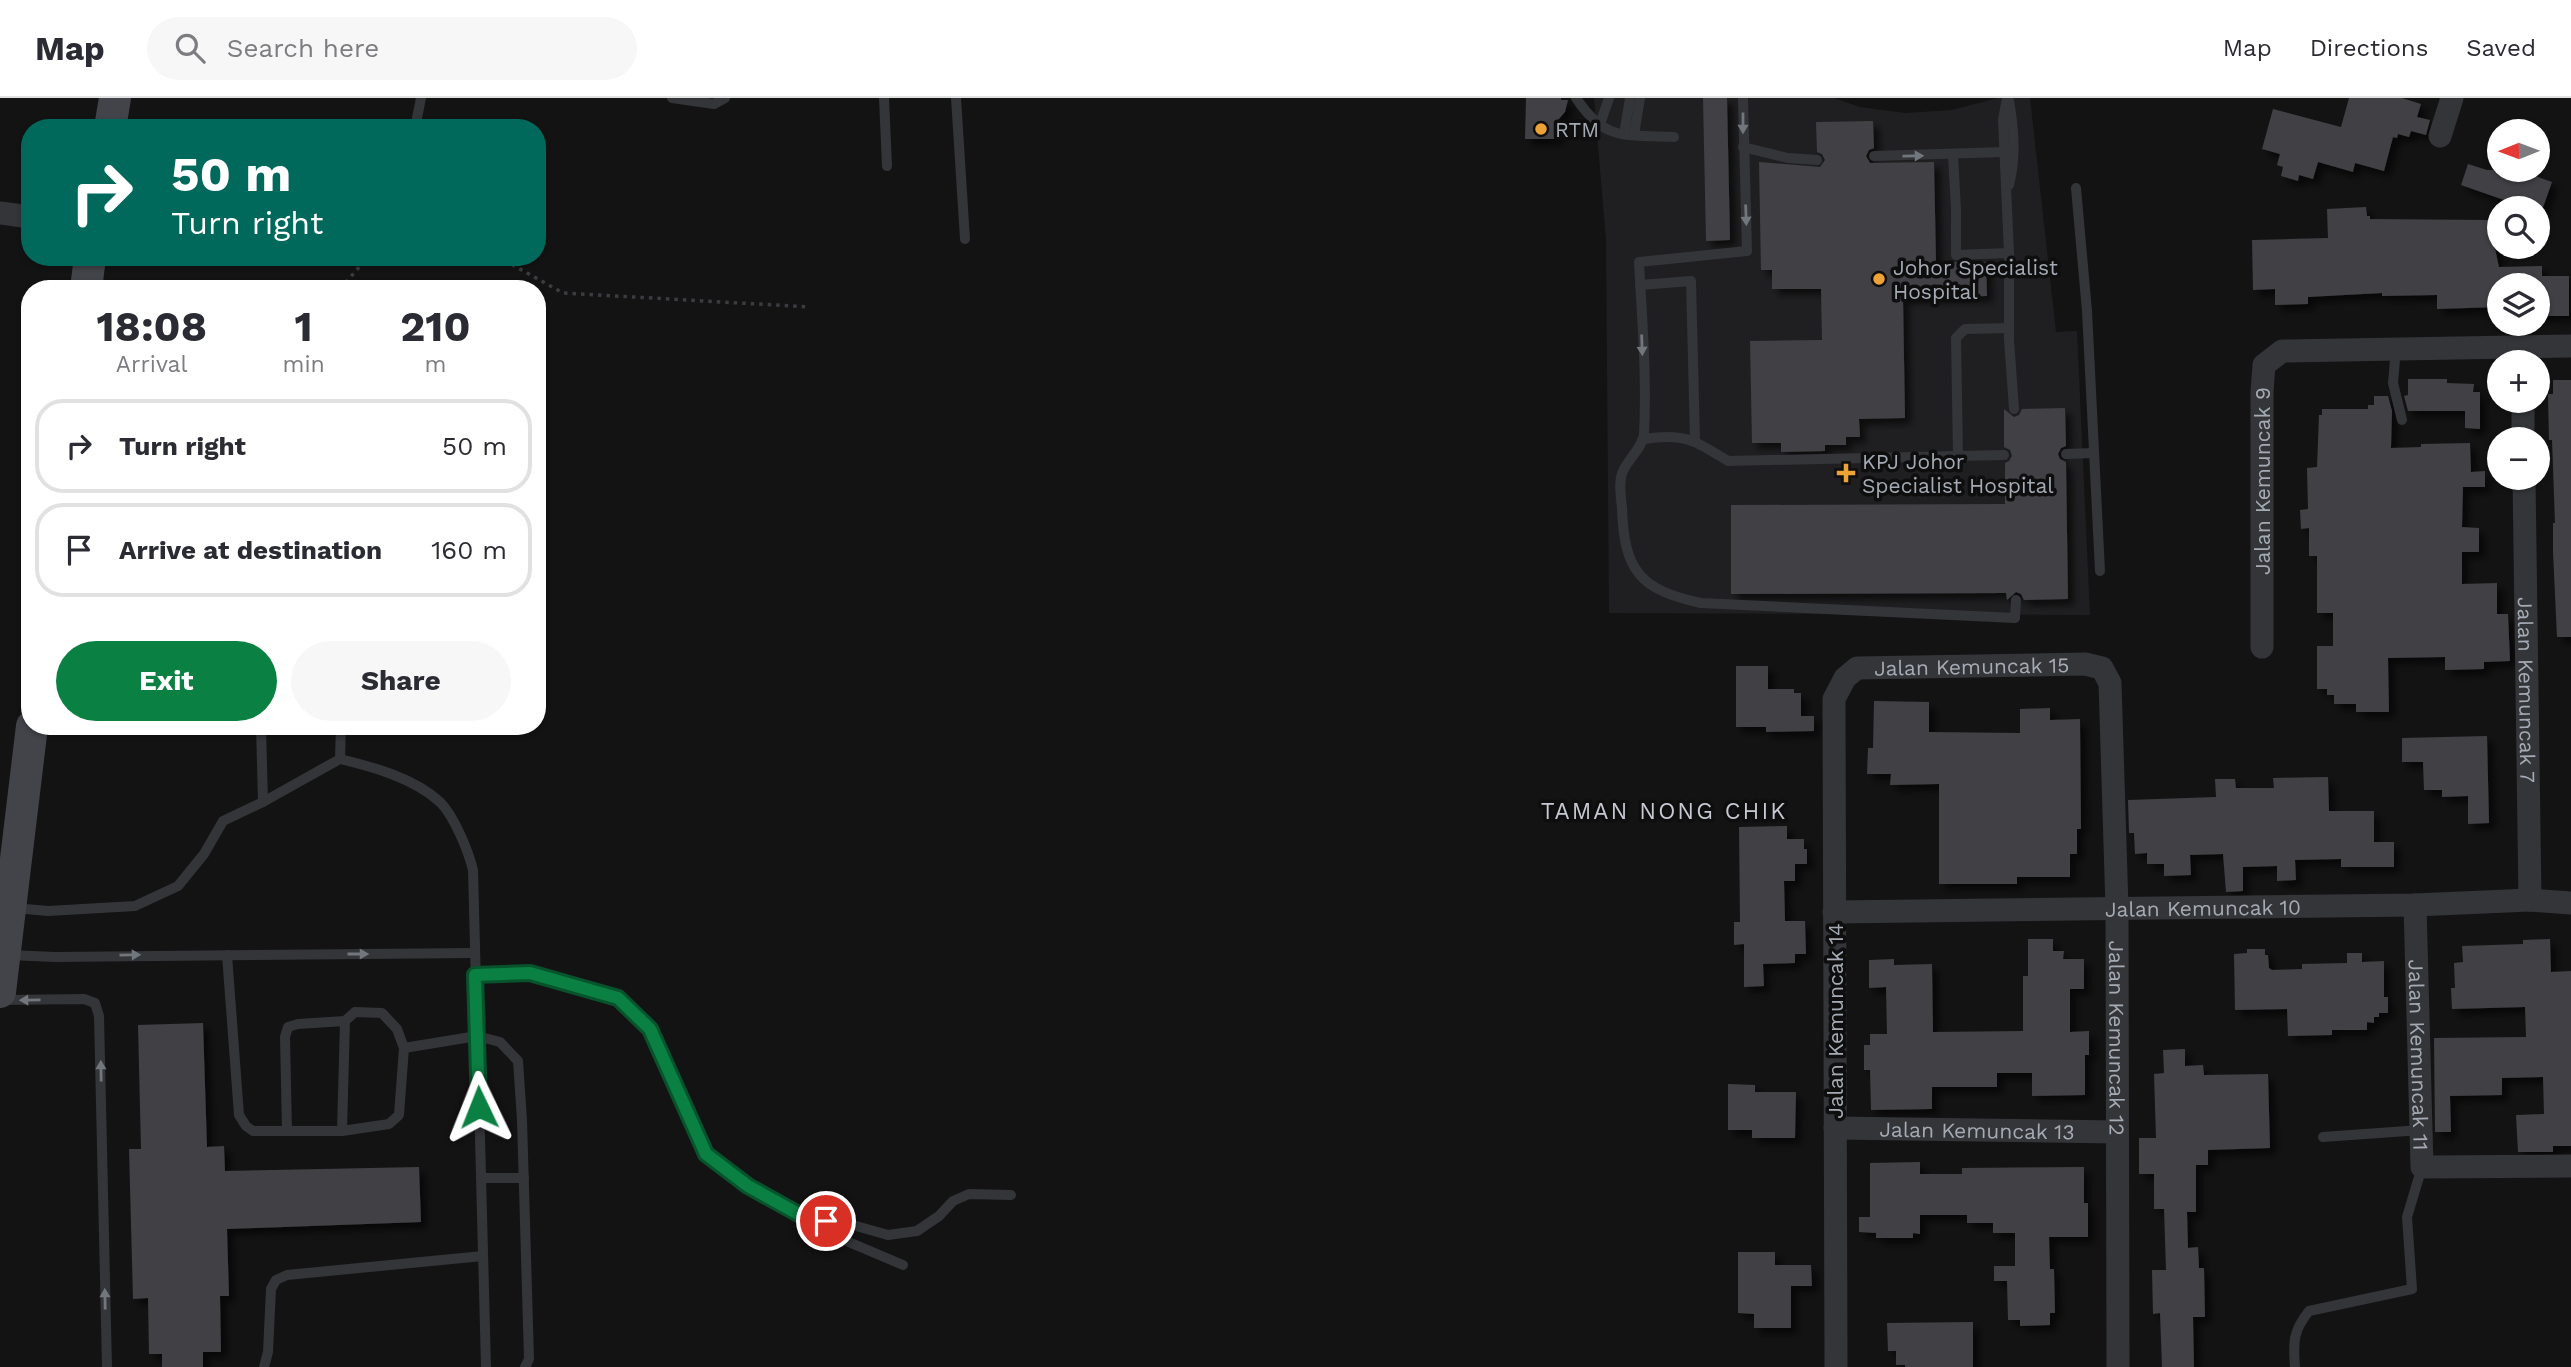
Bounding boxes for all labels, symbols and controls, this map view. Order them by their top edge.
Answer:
search box [147,17,637,80]
text: Map [35,29,105,68]
icon: search [171,29,209,67]
text: Search here [227,33,379,63]
text: Map [2223,34,2272,62]
text: Directions [2310,34,2428,62]
text: Saved [2466,34,2536,62]
one-way arrow [1737,112,1749,134]
place label: RTM [1555,117,1599,142]
north arrow [2487,119,2550,182]
map controls [2487,119,2550,490]
marker: RTM [1533,121,1549,137]
text: 50 m [171,145,291,203]
icon: right [56,147,147,238]
one-way arrow [1902,150,1924,161]
button: search [2487,196,2550,259]
text: Turn right [171,204,323,242]
one-way arrow [1740,205,1751,227]
place label: Johor Specialist Hospital [1893,255,2058,304]
marker: Johor Specialist Hospital [1871,271,1887,287]
button: layers [2487,273,2550,336]
text: 18:08 [97,302,207,351]
text: 1 [295,302,313,351]
text: 210 [400,302,470,351]
one-way arrow [1636,334,1648,356]
button: + [2487,350,2550,413]
text: Arrival [116,351,188,378]
text: min [283,351,325,378]
text: m [424,351,446,378]
street label: Jalan Kemuncak 9 [2250,387,2275,575]
icon: right [60,427,98,465]
button: − [2487,427,2550,490]
text: Turn right [119,431,246,461]
text: 50 m [442,431,507,461]
place label: KPJ Johor Specialist Hospital [1862,449,2054,498]
marker: KPJ Johor Specialist Hospital [1836,463,1856,483]
icon: arrive [60,531,98,569]
text: Arrive at destination [119,535,382,565]
text: 160 m [431,535,507,565]
street label: Jalan Kemuncak 7 [2513,597,2541,783]
button: Exit [56,641,277,721]
button: Share [291,641,511,721]
street label: Jalan Kemuncak 15 [1874,652,2069,680]
district label: TAMAN NONG CHIK [1541,798,1787,825]
street label: Jalan Kemuncak 10 [2105,894,2301,921]
street label: Jalan Kemuncak 14 [1823,923,1848,1119]
street label: Jalan Kemuncak 12 [2105,940,2130,1136]
one-way arrow [347,948,369,960]
one-way arrow [119,950,141,961]
street label: Jalan Kemuncak 11 [2404,959,2434,1151]
one-way arrow [19,994,41,1006]
one-way arrow [95,1060,107,1082]
position arrow [442,1070,516,1144]
street label: Jalan Kemuncak 13 [1879,1116,2075,1144]
pin [796,1191,856,1251]
icon: arrive [807,1202,845,1240]
one-way arrow [100,1288,111,1310]

